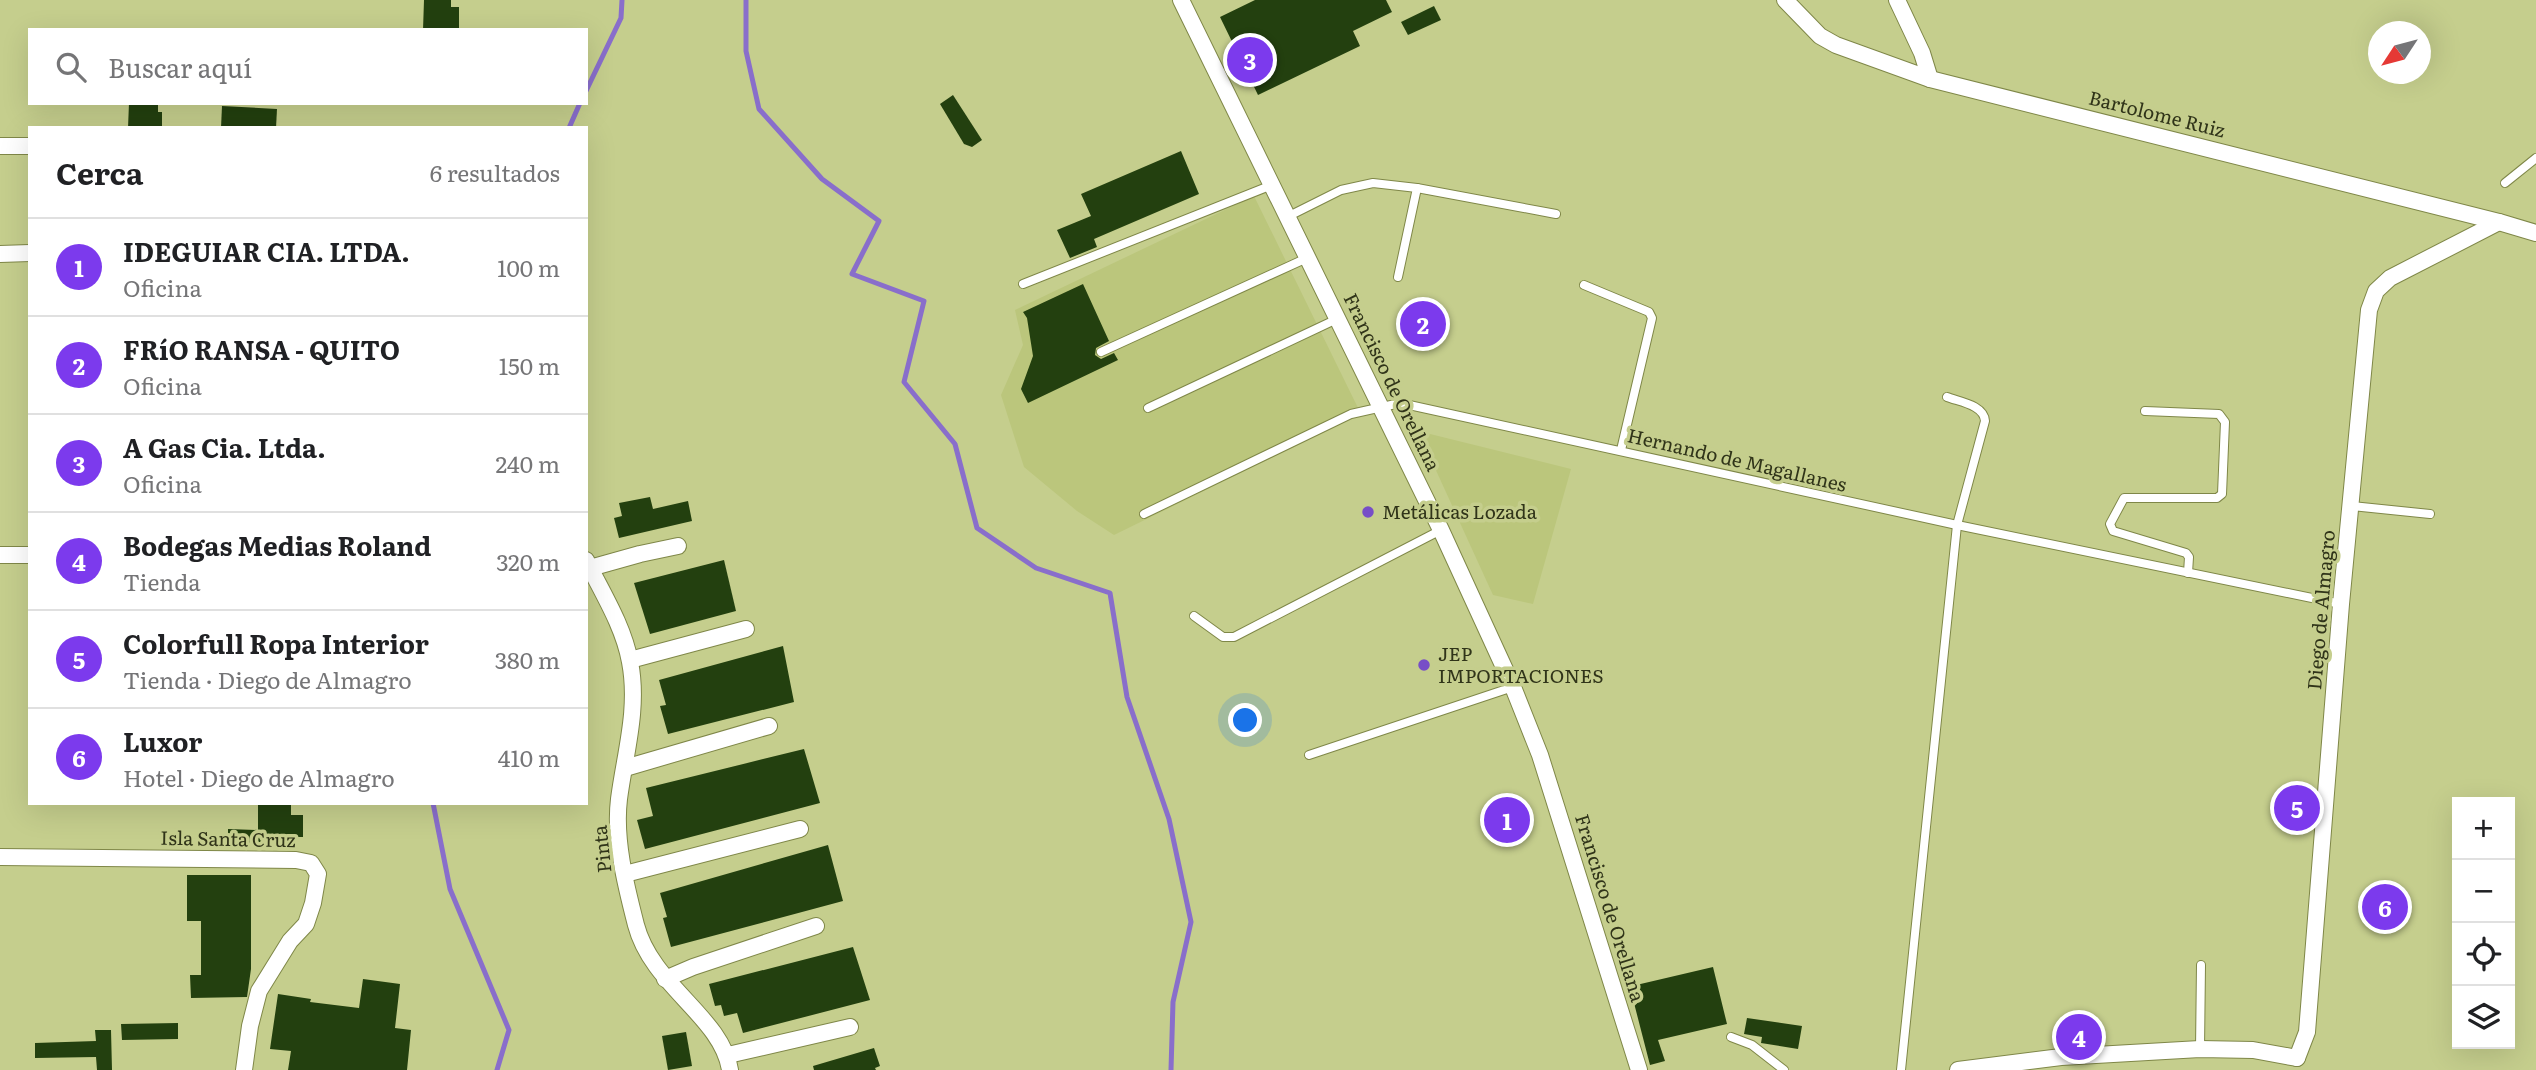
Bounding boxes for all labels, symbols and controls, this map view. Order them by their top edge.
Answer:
north arrow [2368,21,2431,84]
search box [28,28,588,105]
pin: 3 [1227,34,1273,86]
text: Buscar aquí [108,47,252,86]
icon: search [52,48,90,86]
street label: Bartolome Ruiz [2086,83,2228,144]
text: Cerca [56,150,143,194]
text: 6 resultados [430,155,560,189]
text: IDEGUIAR CIA. LTDA. [123,231,410,270]
text: 1 [74,250,84,284]
text: 100 m [497,250,560,284]
text: Oficina [123,270,202,304]
street label: Francisco de Orellana [1338,288,1449,476]
pin: 2 [1400,298,1446,350]
text: FRíO RANSA - QUITO [123,329,400,368]
text: 2 [73,348,85,382]
text: 150 m [499,348,560,382]
text: Oficina [123,368,202,402]
street label: Hernando de Magallanes [1625,420,1850,498]
text: A Gas Cia. Ltda. [123,427,326,466]
text: 3 [73,446,85,480]
text: 240 m [495,446,560,480]
text: Oficina [123,466,202,500]
place label: Metálicas Lozada [1382,497,1538,525]
marker: Metálicas Lozada [1360,504,1376,520]
text: Bodegas Medias Roland [123,525,431,564]
street label: Diego de Almagro [2299,529,2341,691]
text: 4 [72,544,86,578]
text: 320 m [496,544,560,578]
text: Tienda [123,564,201,598]
text: Colorfull Ropa Interior [123,623,429,662]
place label: JEP IMPORTACIONES [1438,639,1604,689]
text: 5 [73,642,85,676]
text: 380 m [495,642,560,676]
marker: JEP IMPORTACIONES [1416,657,1432,673]
text: Tienda · Diego de Almagro [123,662,412,696]
your location [1228,703,1262,737]
text: Luxor [123,721,202,760]
text: 6 [72,740,86,774]
text: 410 m [498,740,560,774]
text: Hotel · Diego de Almagro [123,760,395,794]
pin: 5 [2274,782,2320,834]
pin: 1 [1484,794,1530,846]
map controls [2452,797,2515,1049]
button: + [2452,797,2515,860]
street label: Francisco de Orellana [1569,810,1653,1006]
street label: Isla Santa Cruz [160,823,296,853]
street label: Pinta [585,823,617,874]
button: − [2452,860,2515,923]
pin: 6 [2362,881,2408,933]
button: locate [2452,923,2515,986]
button: layers [2452,986,2515,1049]
pin: 4 [2056,1011,2102,1063]

